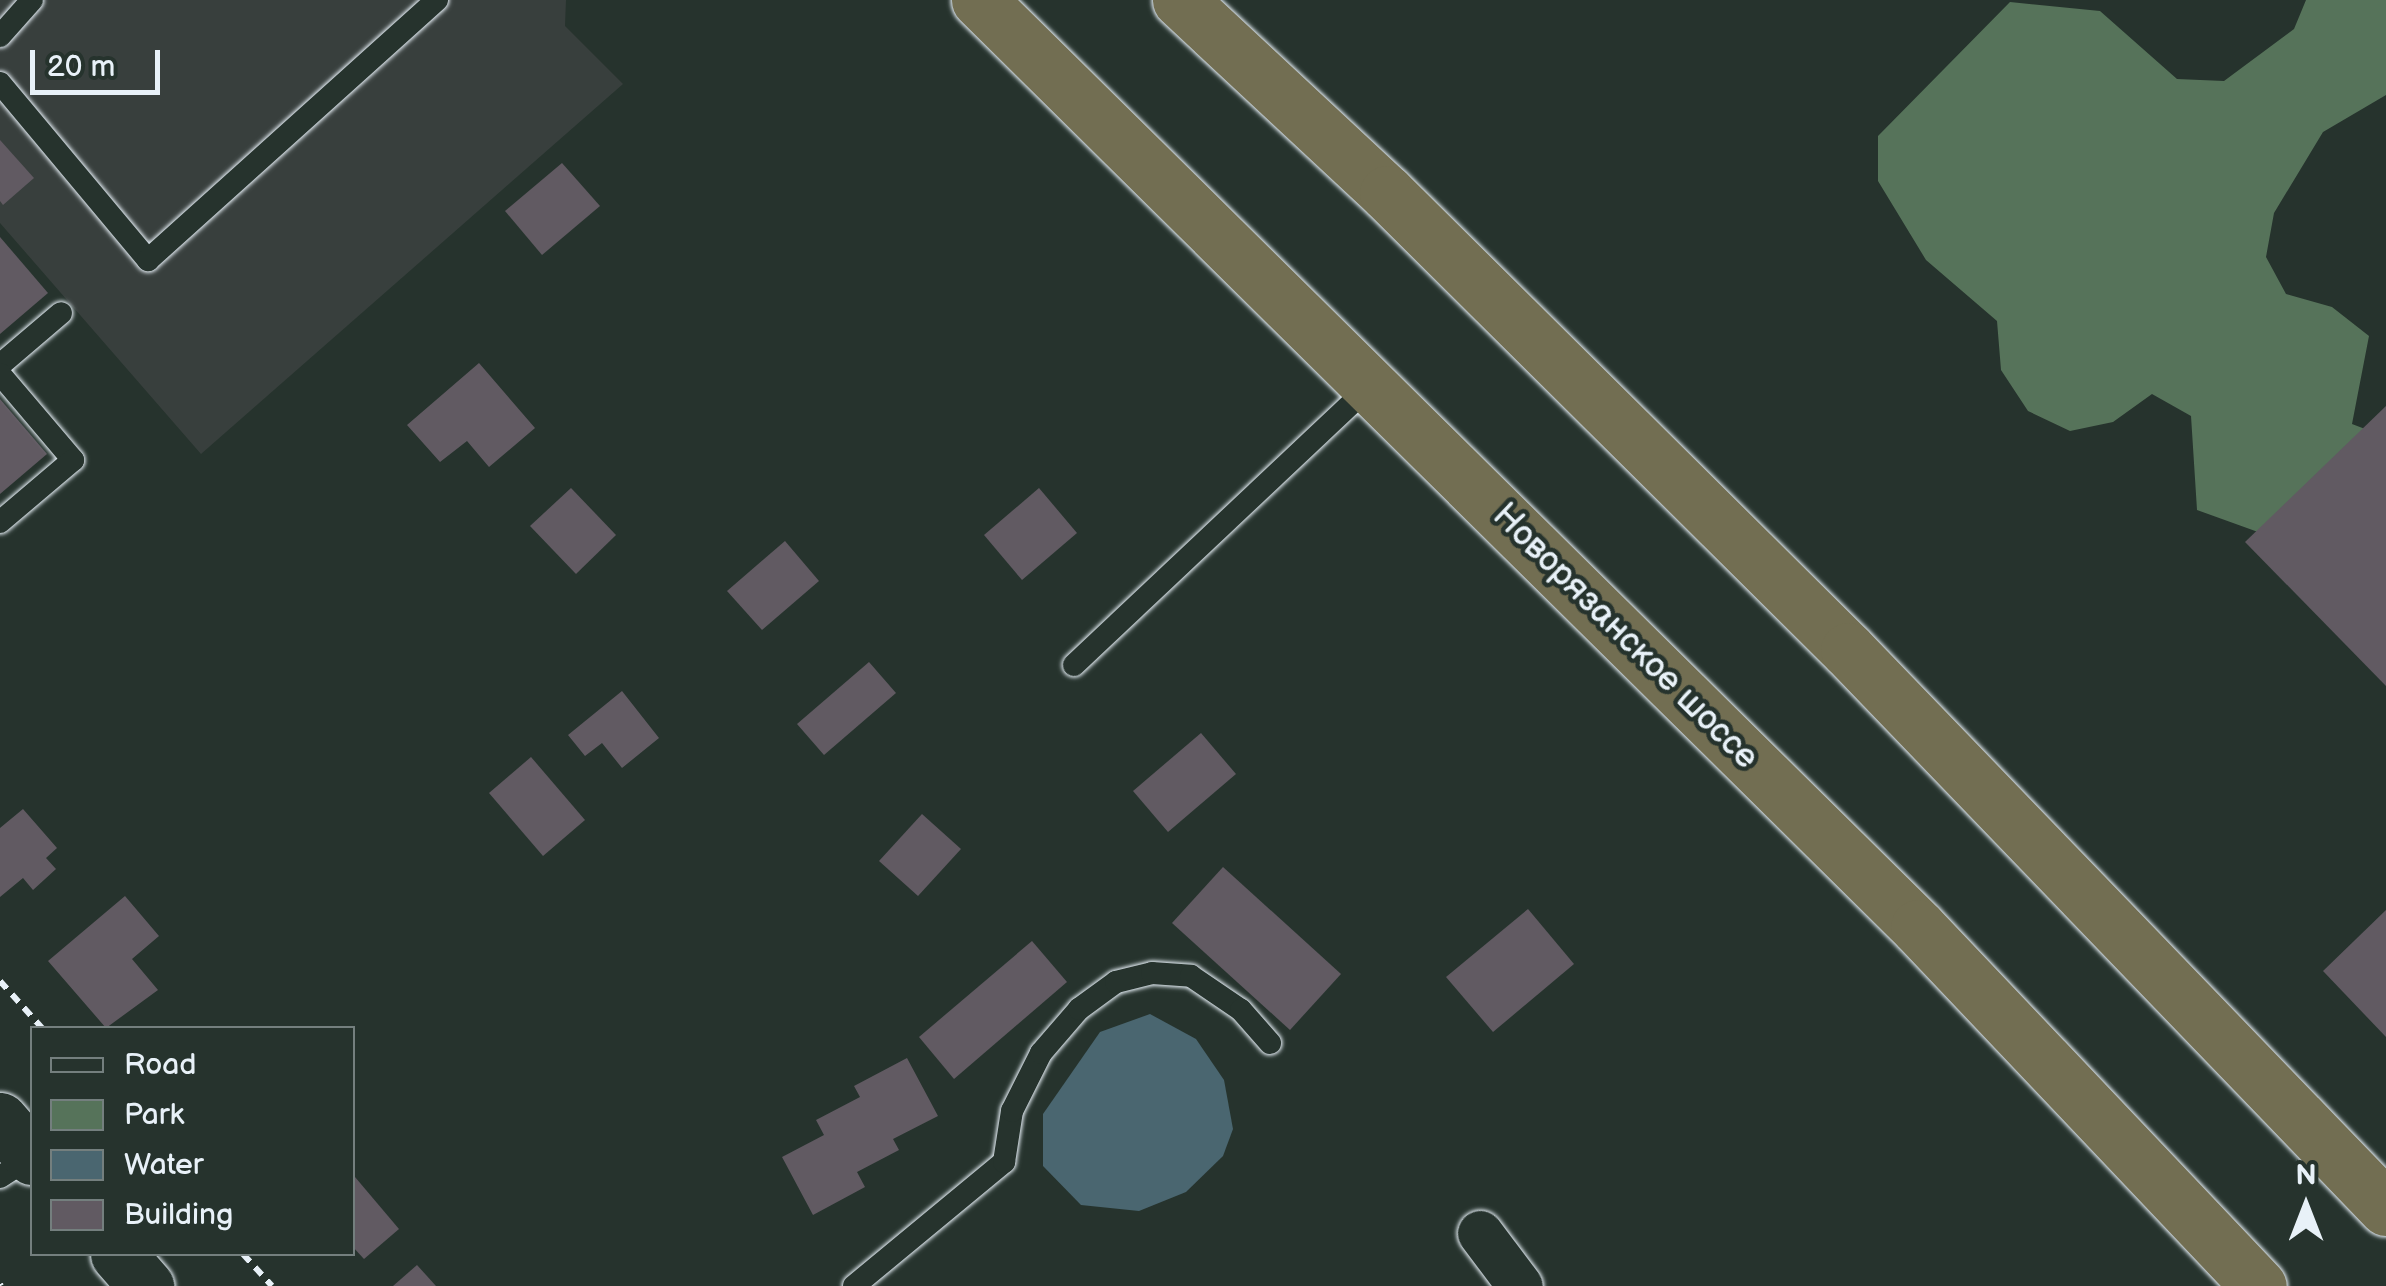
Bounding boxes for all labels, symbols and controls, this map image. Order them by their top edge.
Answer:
scale bar [35,30,165,92]
text: 20 m [47,49,115,85]
street label: Новорязанское шоссе [1483,495,1767,779]
legend [30,1026,355,1256]
text: Road [124,1047,197,1083]
text: Park [124,1097,184,1133]
text: Water [124,1147,204,1183]
north arrow [2256,1156,2356,1256]
text: N [2295,1159,2317,1192]
text: Building [124,1197,233,1233]

